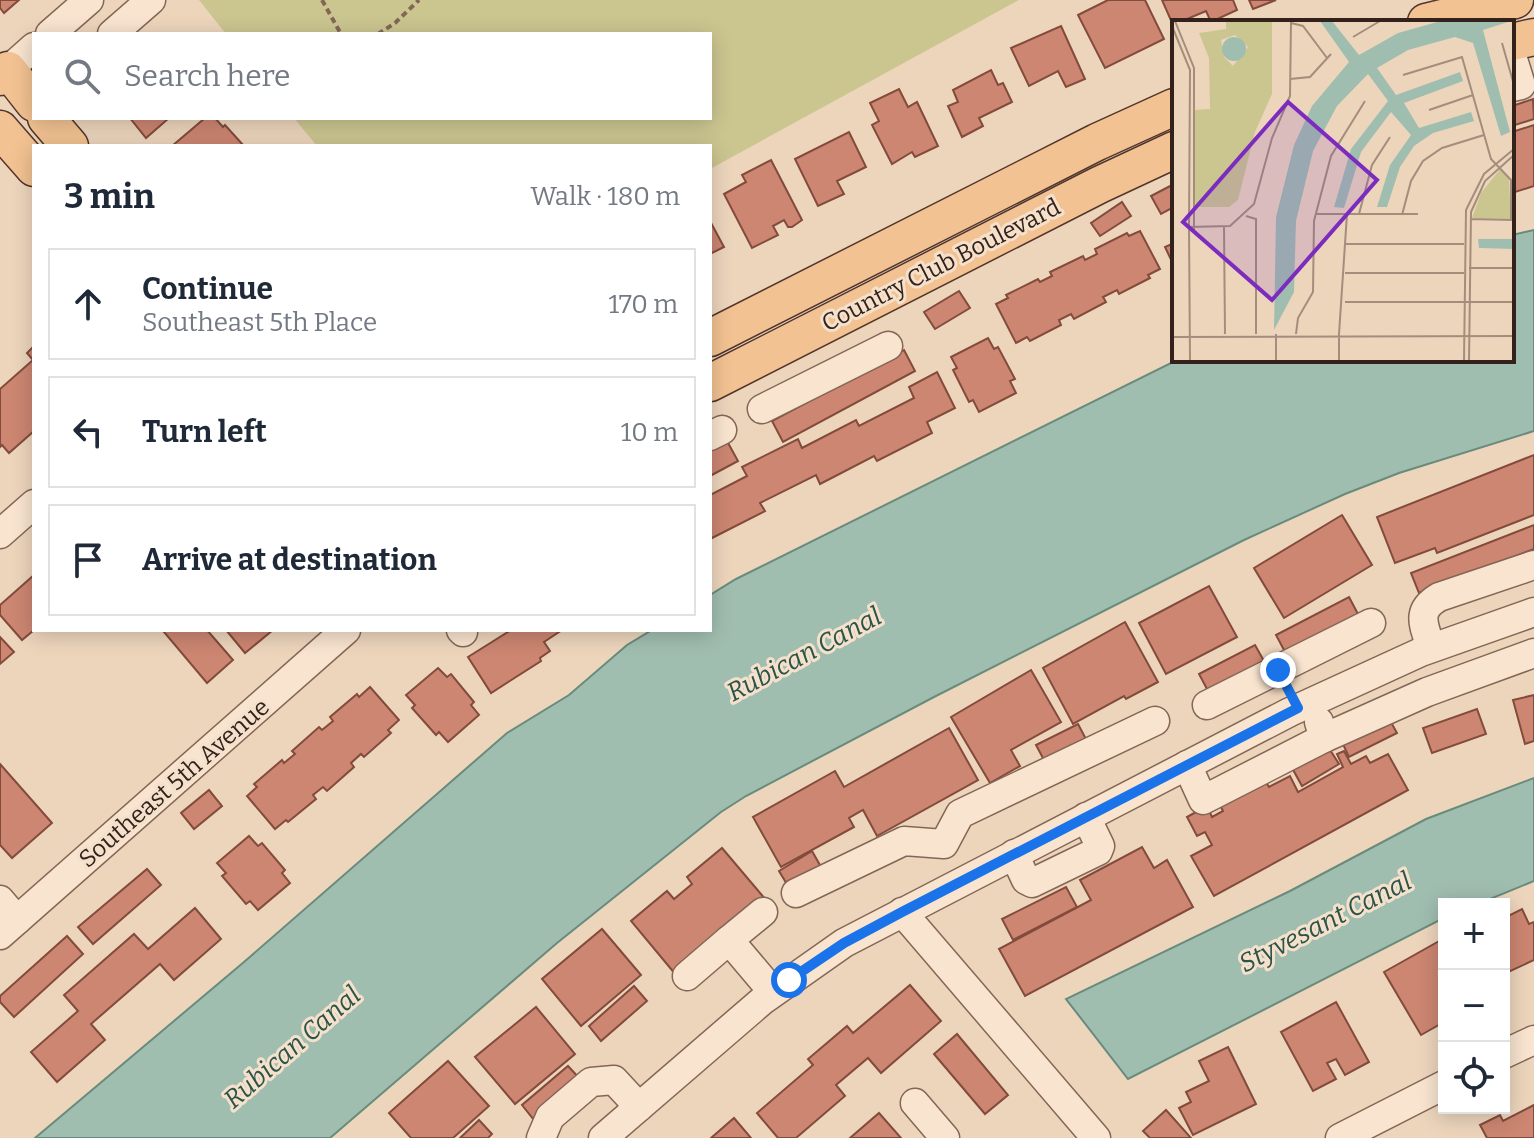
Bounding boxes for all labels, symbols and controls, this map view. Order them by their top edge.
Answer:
inset map [1172,20,1514,362]
search box [32,32,712,120]
icon: search [60,54,104,98]
text: Search here [124,58,291,94]
text: 3 min [64,176,155,217]
text: Walk · 180 m [530,181,680,212]
street label: Country Club Boulevard [817,193,1065,337]
text: Continue [142,271,273,307]
icon: ahead [66,282,110,326]
text: 170 m [608,289,678,320]
text: Southeast 5th Place [142,307,377,338]
icon: left [66,410,110,454]
text: Turn left [142,414,267,450]
text: 10 m [621,417,678,448]
icon: arrive [66,538,110,582]
text: Arrive at destination [142,542,437,578]
water label: Rubican Canal [722,601,887,708]
route end [1260,652,1296,688]
street label: Southeast 5th Avenue [73,693,275,873]
water label: Styvesant Canal [1234,866,1417,979]
map controls [1438,898,1510,1114]
button: + [1438,898,1510,970]
route start [771,962,807,998]
button: − [1438,970,1510,1042]
water label: Rubican Canal [218,980,367,1115]
button: locate [1438,1042,1510,1114]

